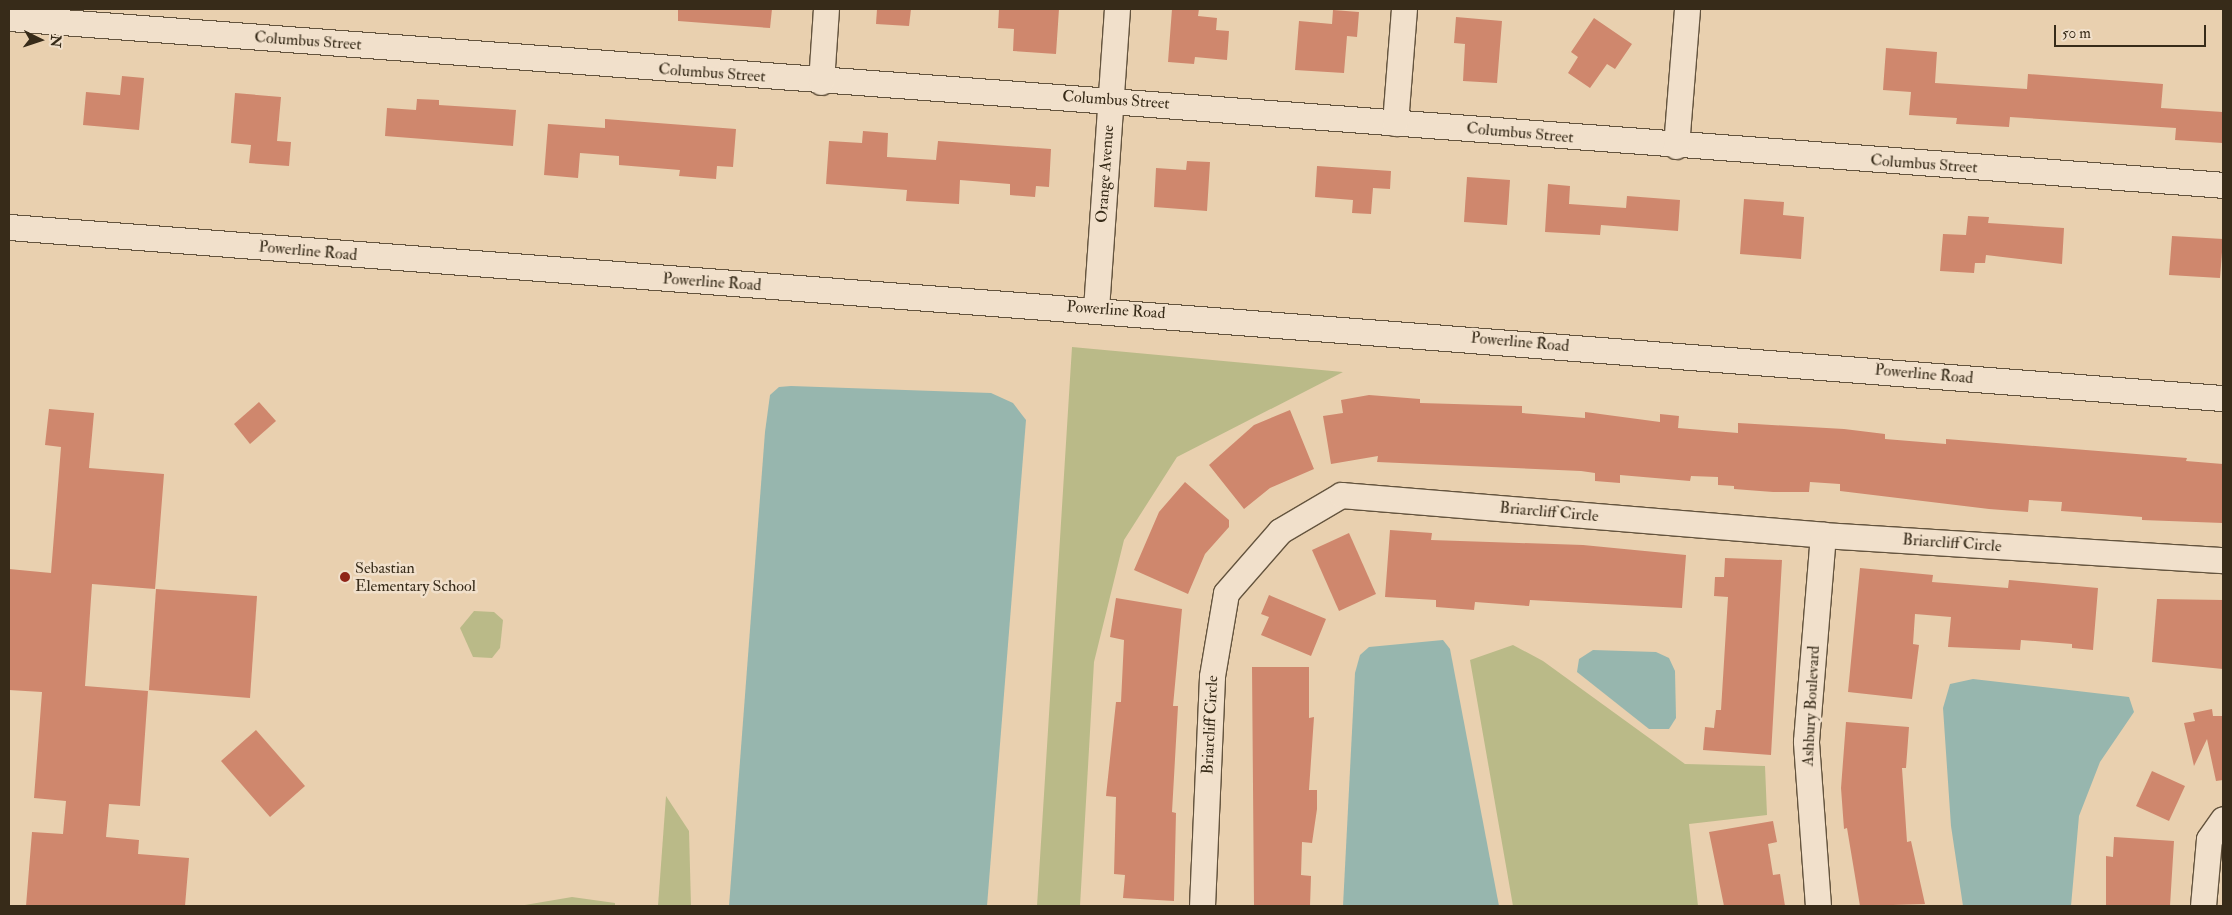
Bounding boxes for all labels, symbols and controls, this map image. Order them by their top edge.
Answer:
north arrow [15,15,65,65]
scale bar [2057,15,2210,47]
text: 50 m [2062,24,2091,43]
street label: Columbus Street [254,28,362,54]
text: N [47,34,64,48]
street label: Columbus Street [658,60,766,86]
street label: Columbus Street [1062,87,1170,113]
street label: Columbus Street [1466,119,1574,147]
street label: Orange Avenue [1092,124,1118,224]
street label: Columbus Street [1870,151,1978,177]
street label: Powerline Road [258,237,358,265]
street label: Powerline Road [662,269,762,295]
street label: Powerline Road [1066,297,1166,323]
street label: Powerline Road [1470,328,1570,356]
street label: Powerline Road [1874,360,1974,388]
street label: Briarcliff Circle [1499,498,1599,526]
street label: Briarcliff Circle [1902,530,2002,556]
place label: Sebastian Elementary School [355,558,476,596]
marker: Sebastian Elementary School [339,571,351,583]
street label: Ashbury Boulevard [1798,645,1824,767]
street label: Briarcliff Circle [1198,675,1222,775]

